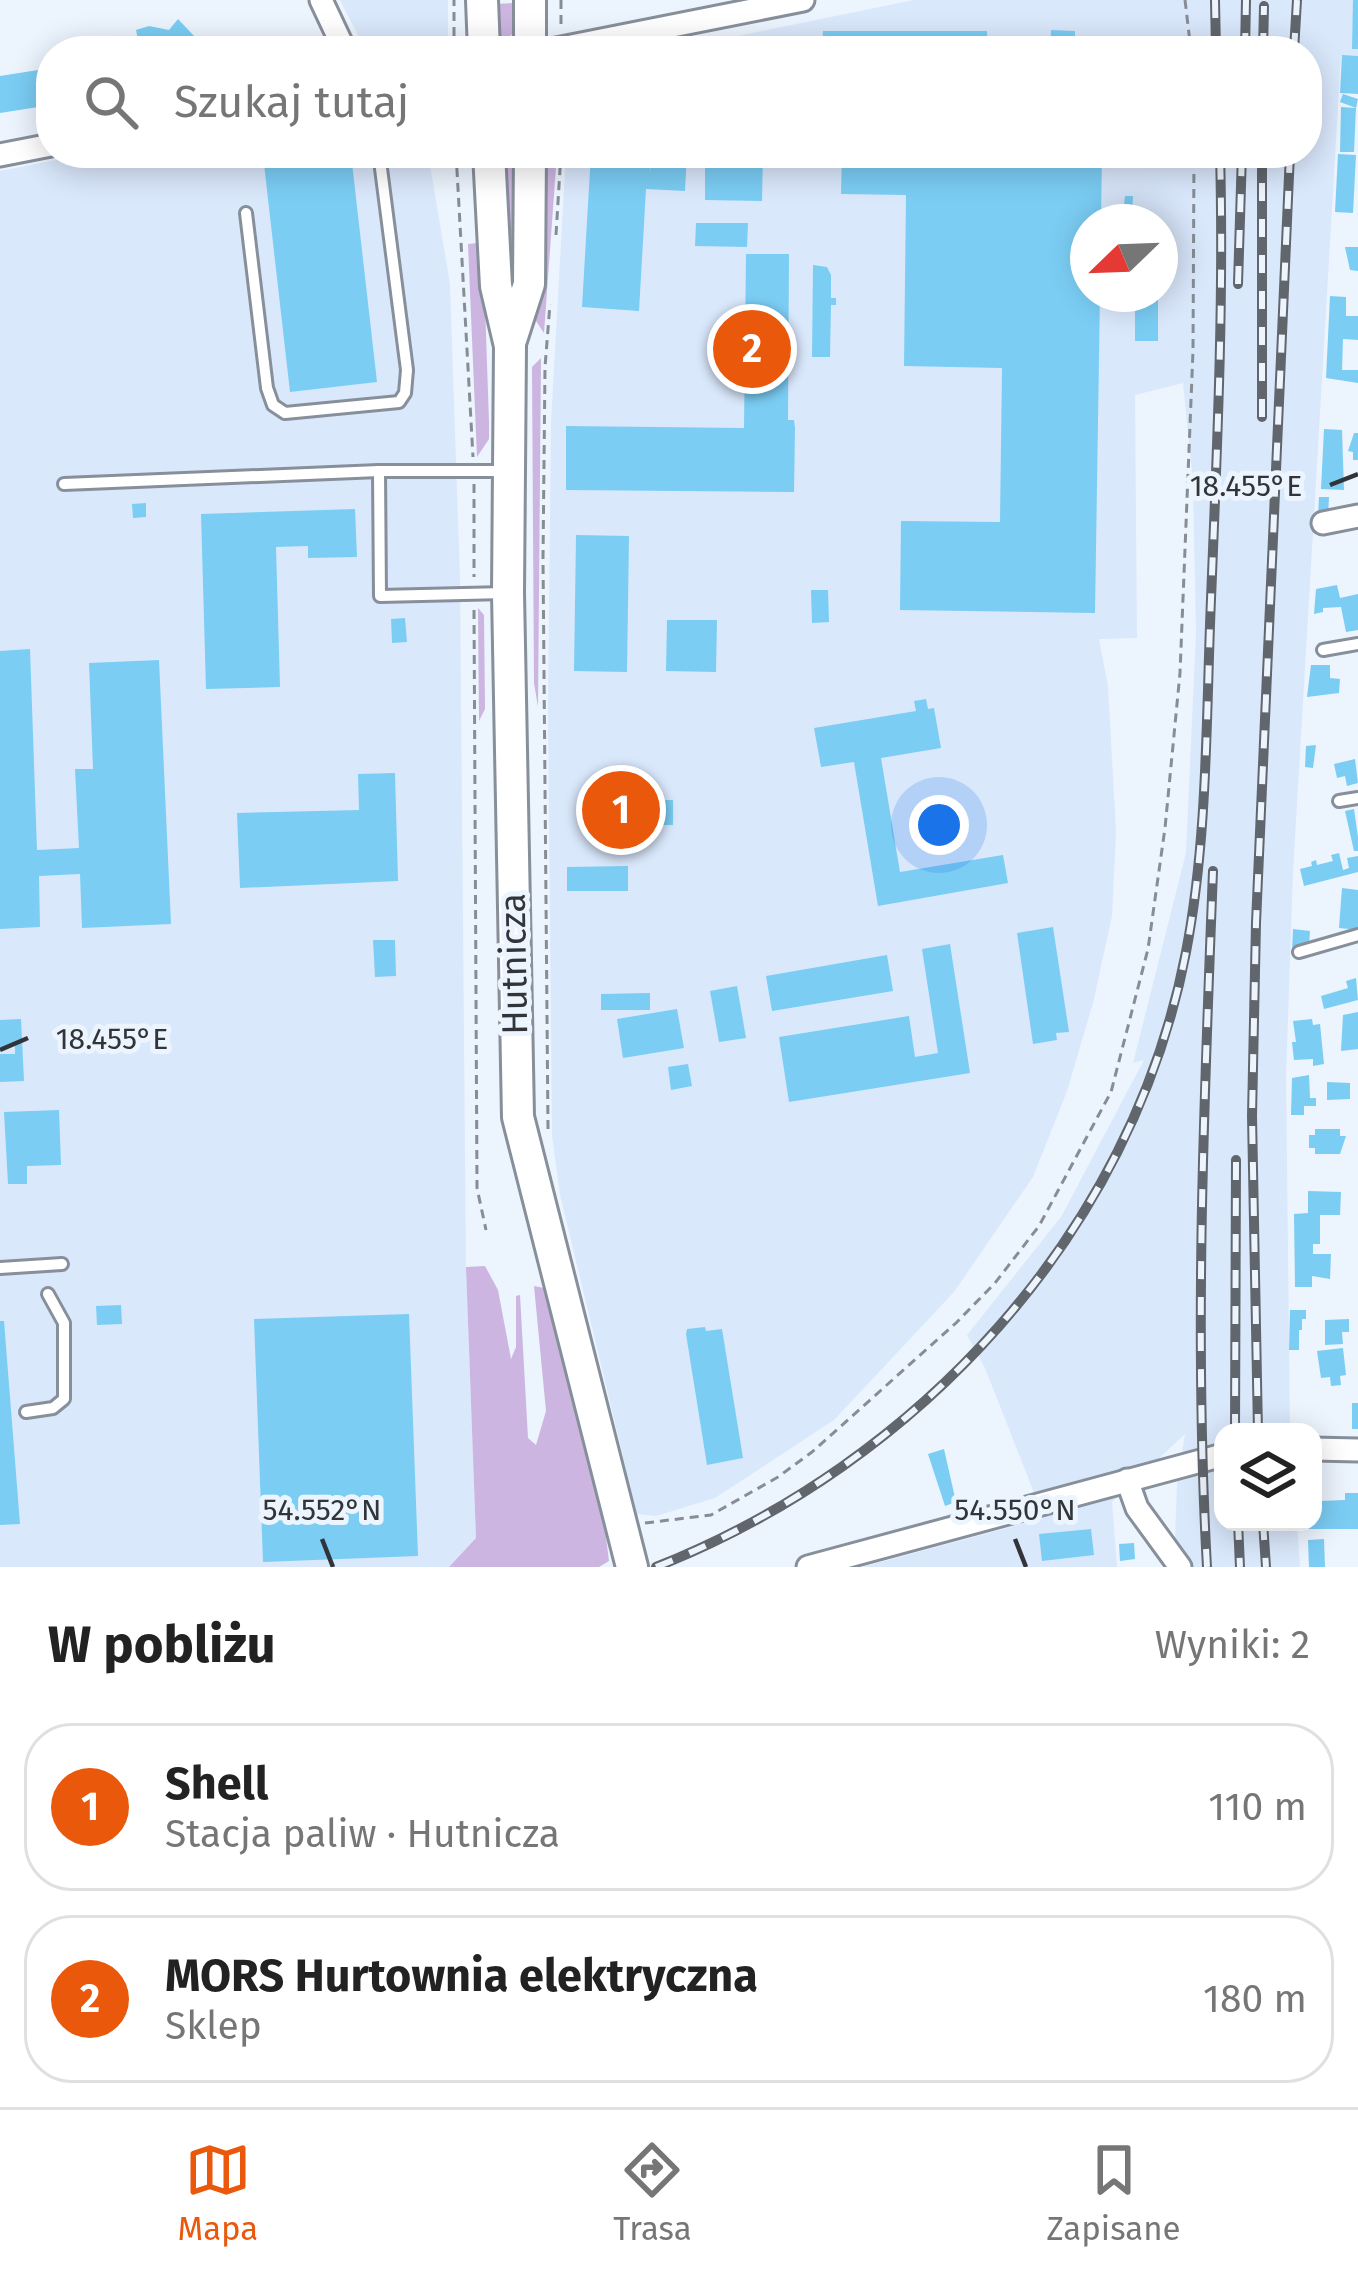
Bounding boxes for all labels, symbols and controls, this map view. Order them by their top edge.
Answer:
search box [36,36,1322,168]
icon: search [78,69,144,135]
text: Szukaj tutaj [174,75,409,129]
north arrow [1070,204,1178,312]
pin: 2 [713,304,791,394]
text: 18.455°E [1190,468,1302,504]
pin: 1 [582,765,660,855]
your location [909,795,969,855]
street label: Hutnicza [491,893,537,1035]
text: 18.455°E [56,1021,168,1057]
map controls [1214,1423,1322,1531]
button: layers [1214,1423,1322,1531]
text: 54.552°N [262,1492,382,1528]
text: 54.550°N [954,1492,1076,1528]
text: W pobliżu [48,1614,276,1676]
text: Wyniki: 2 [1155,1622,1310,1668]
text: Shell [165,1757,268,1811]
text: 1 [81,1784,99,1830]
text: 110 m [1208,1784,1307,1830]
text: Stacja paliw · Hutnicza [165,1811,560,1857]
text: MORS Hurtownia elektryczna [165,1949,758,2003]
text: 2 [80,1976,100,2022]
text: 180 m [1203,1976,1307,2022]
text: Sklep [165,2003,262,2049]
tab: Mapa [177,2137,258,2249]
tab: Trasa [613,2137,692,2249]
tab: Zapisane [1047,2137,1181,2249]

